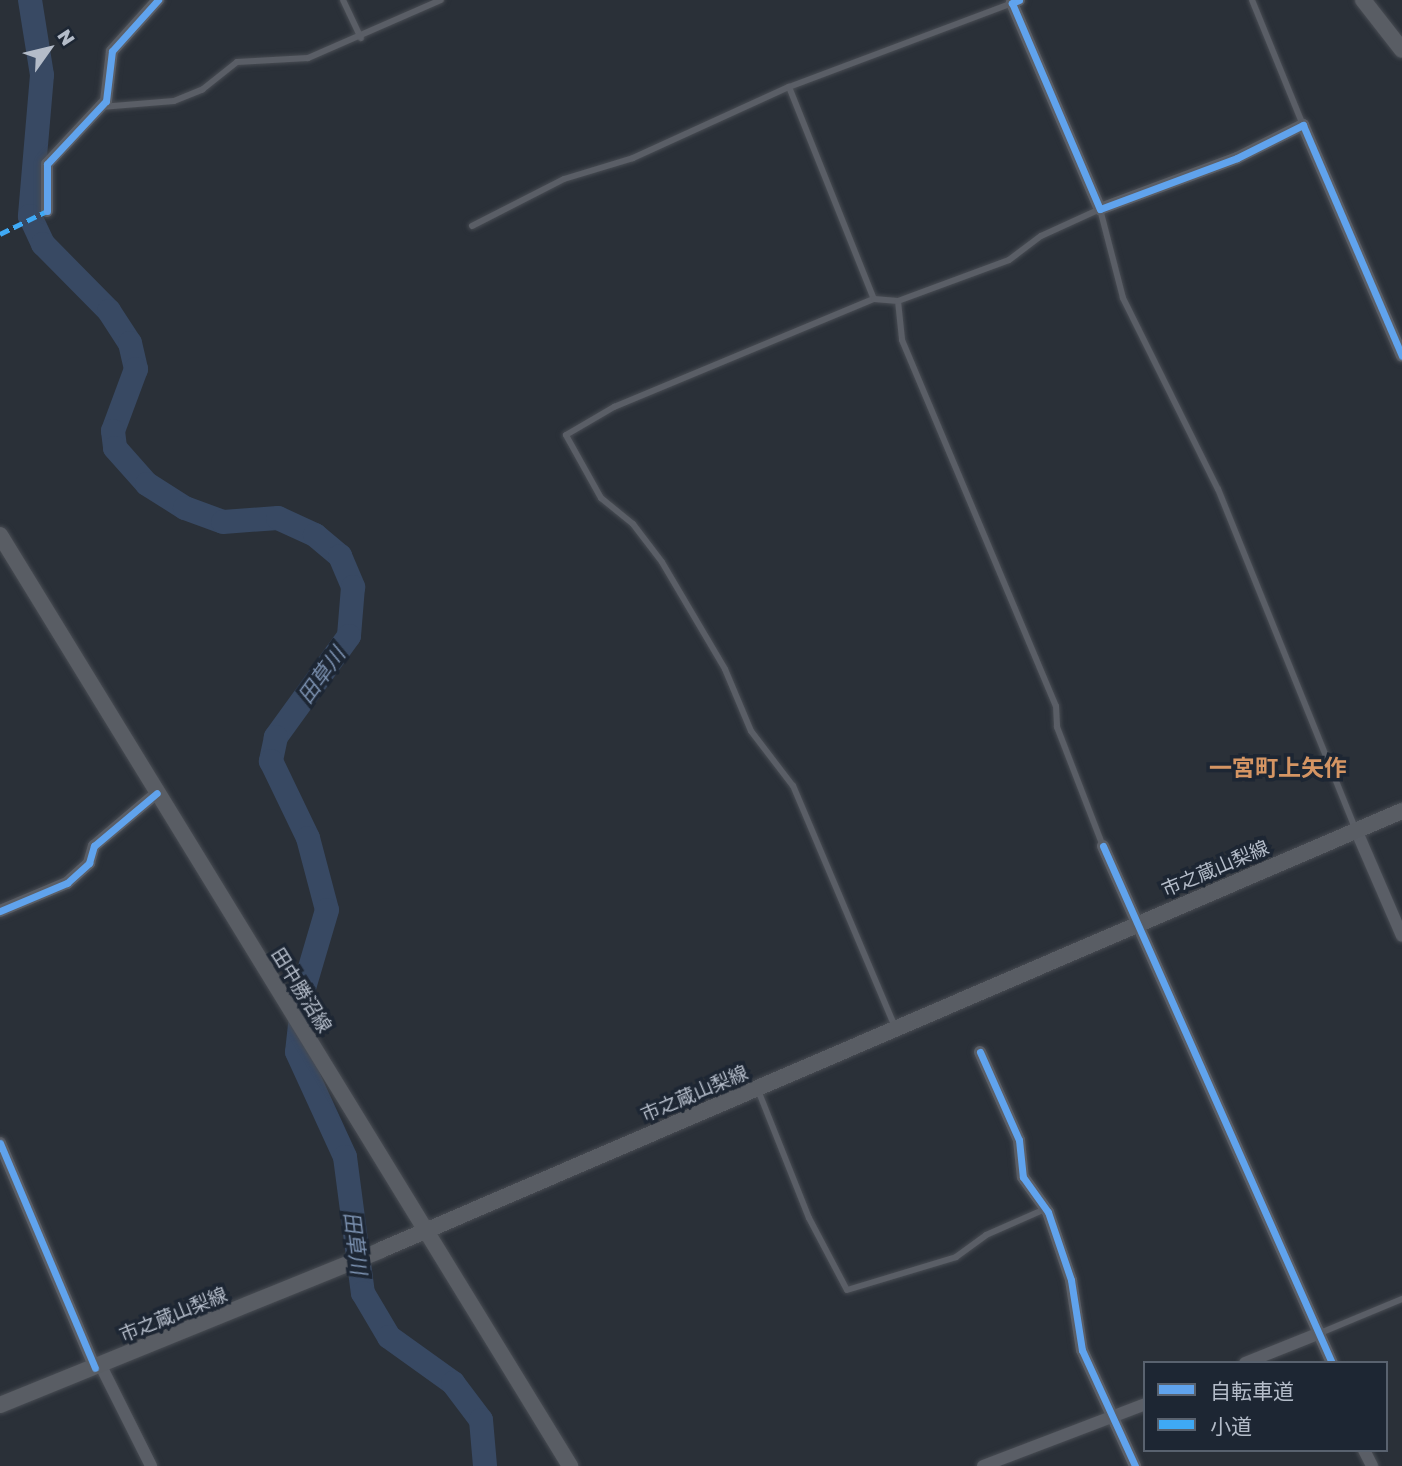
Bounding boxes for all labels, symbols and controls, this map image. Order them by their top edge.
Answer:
north arrow [14,14,84,84]
text: N [53,25,80,49]
water label: 田草川 [292,642,350,708]
district label: 一宮町上矢作 [1209,753,1347,781]
street label: 市之蔵山梨線 [1158,835,1272,901]
street label: 田中勝沼線 [267,944,337,1036]
street label: 市之蔵山梨線 [637,1060,751,1126]
water label: 田草川 [340,1210,372,1276]
street label: 市之蔵山梨線 [116,1282,230,1346]
legend [1143,1361,1388,1452]
text: 自転車道 [1210,1378,1294,1404]
text: 小道 [1210,1413,1252,1439]

